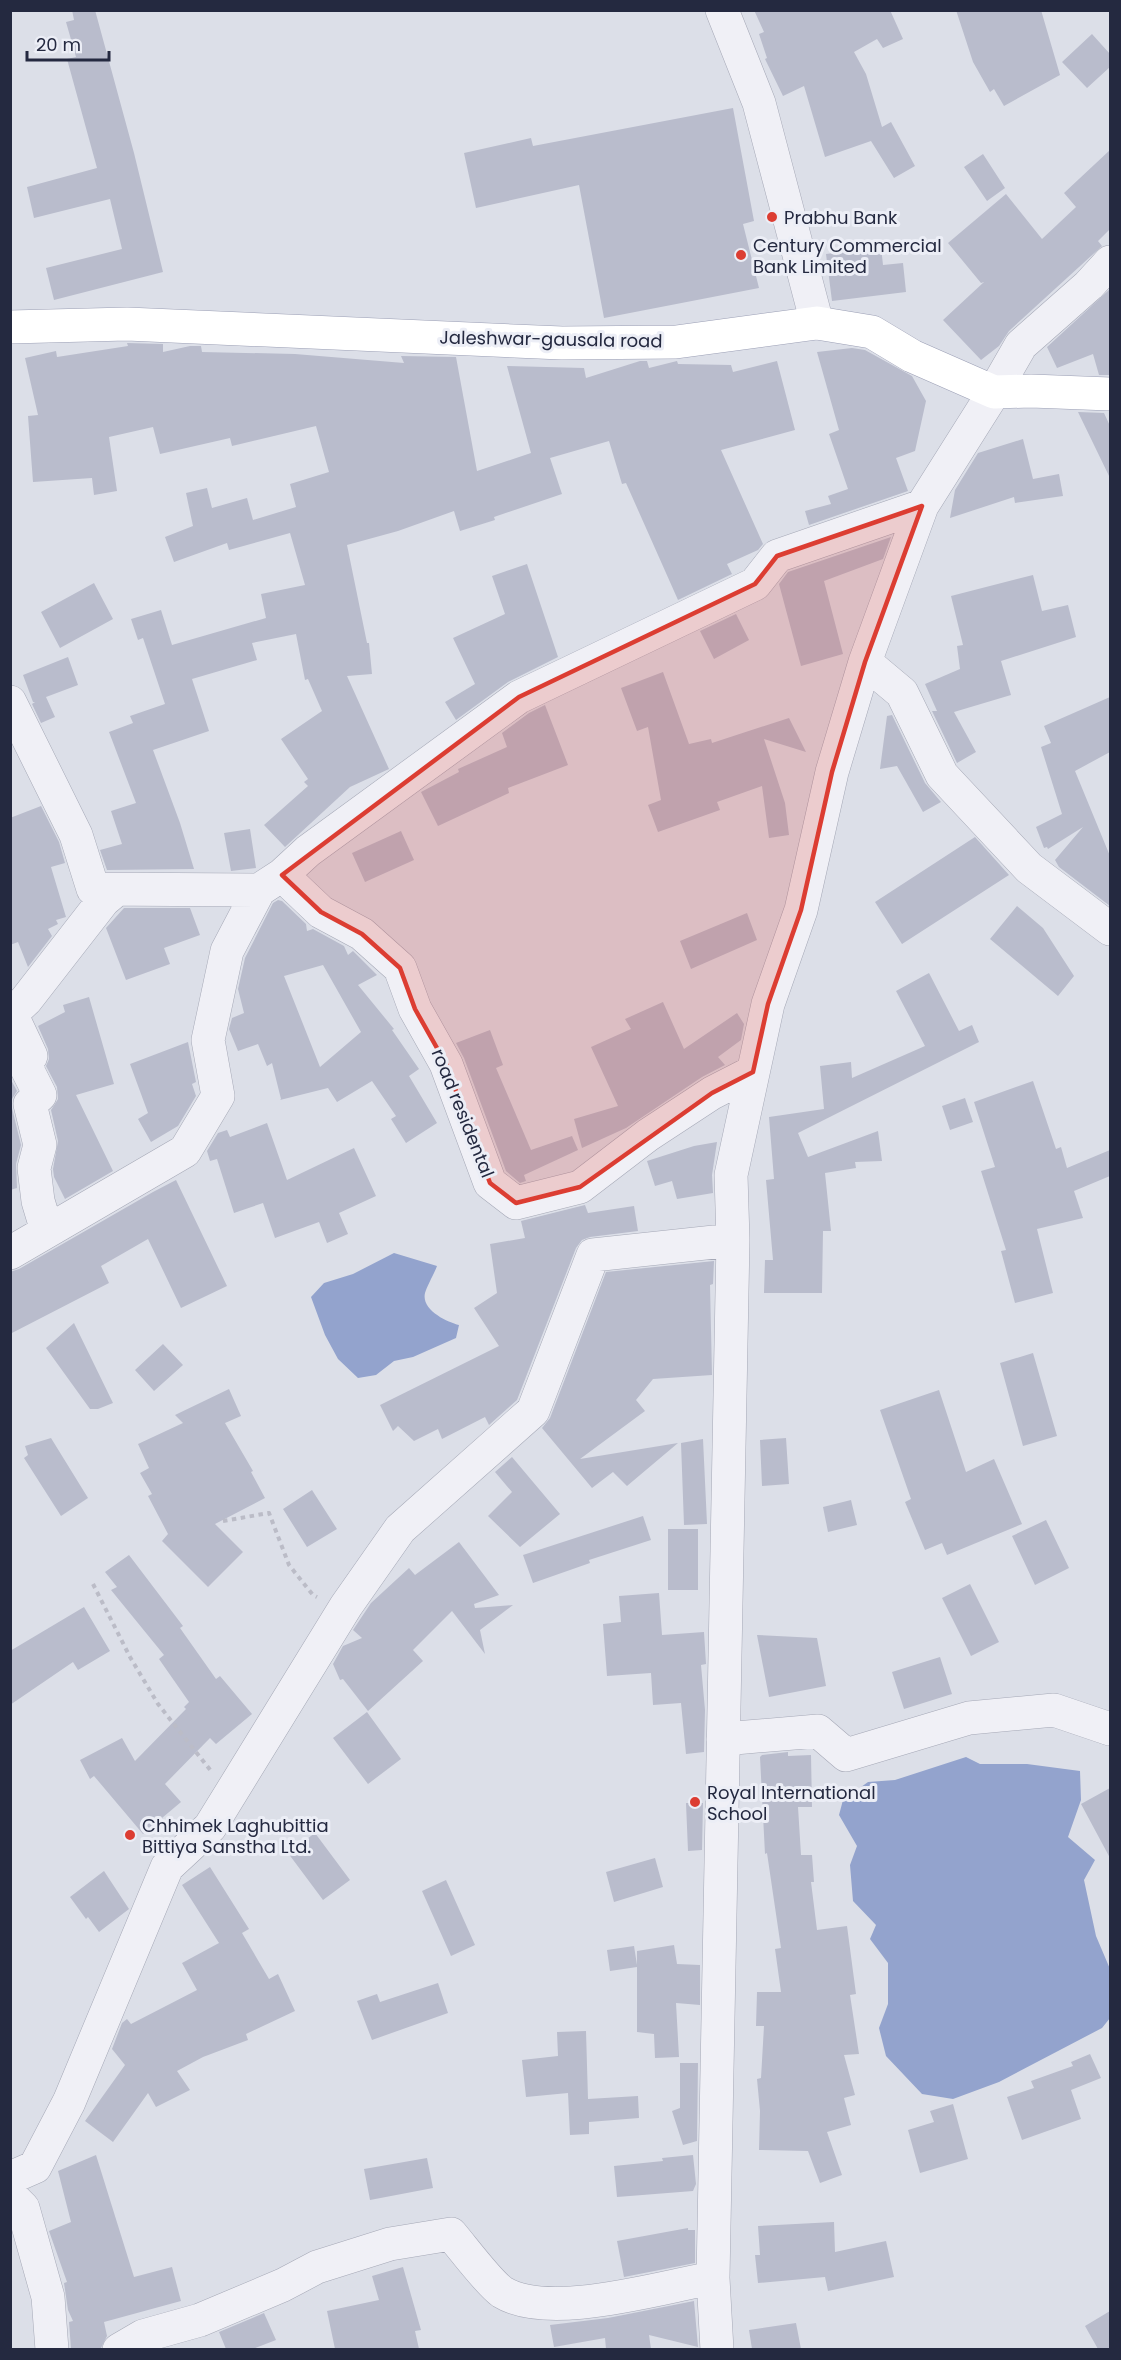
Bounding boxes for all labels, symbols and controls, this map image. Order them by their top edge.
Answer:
scale bar [27,24,110,62]
text: 20 m [36,32,81,57]
place label: Prabhu Bank [784,205,898,230]
marker: Prabhu Bank [765,210,779,224]
place label: Century Commercial Bank Limited [753,233,942,279]
marker: Century Commercial Bank Limited [734,248,748,262]
street label: Jaleshwar-gausala road [439,325,663,353]
street label: road residental [426,1045,500,1181]
place label: Royal International School [707,1780,876,1826]
marker: Royal International School [688,1795,702,1809]
place label: Chhimek Laghubittia Bittiya Sanstha Ltd. [142,1813,329,1859]
marker: Chhimek Laghubittia Bittiya Sanstha Ltd. [123,1828,137,1842]

